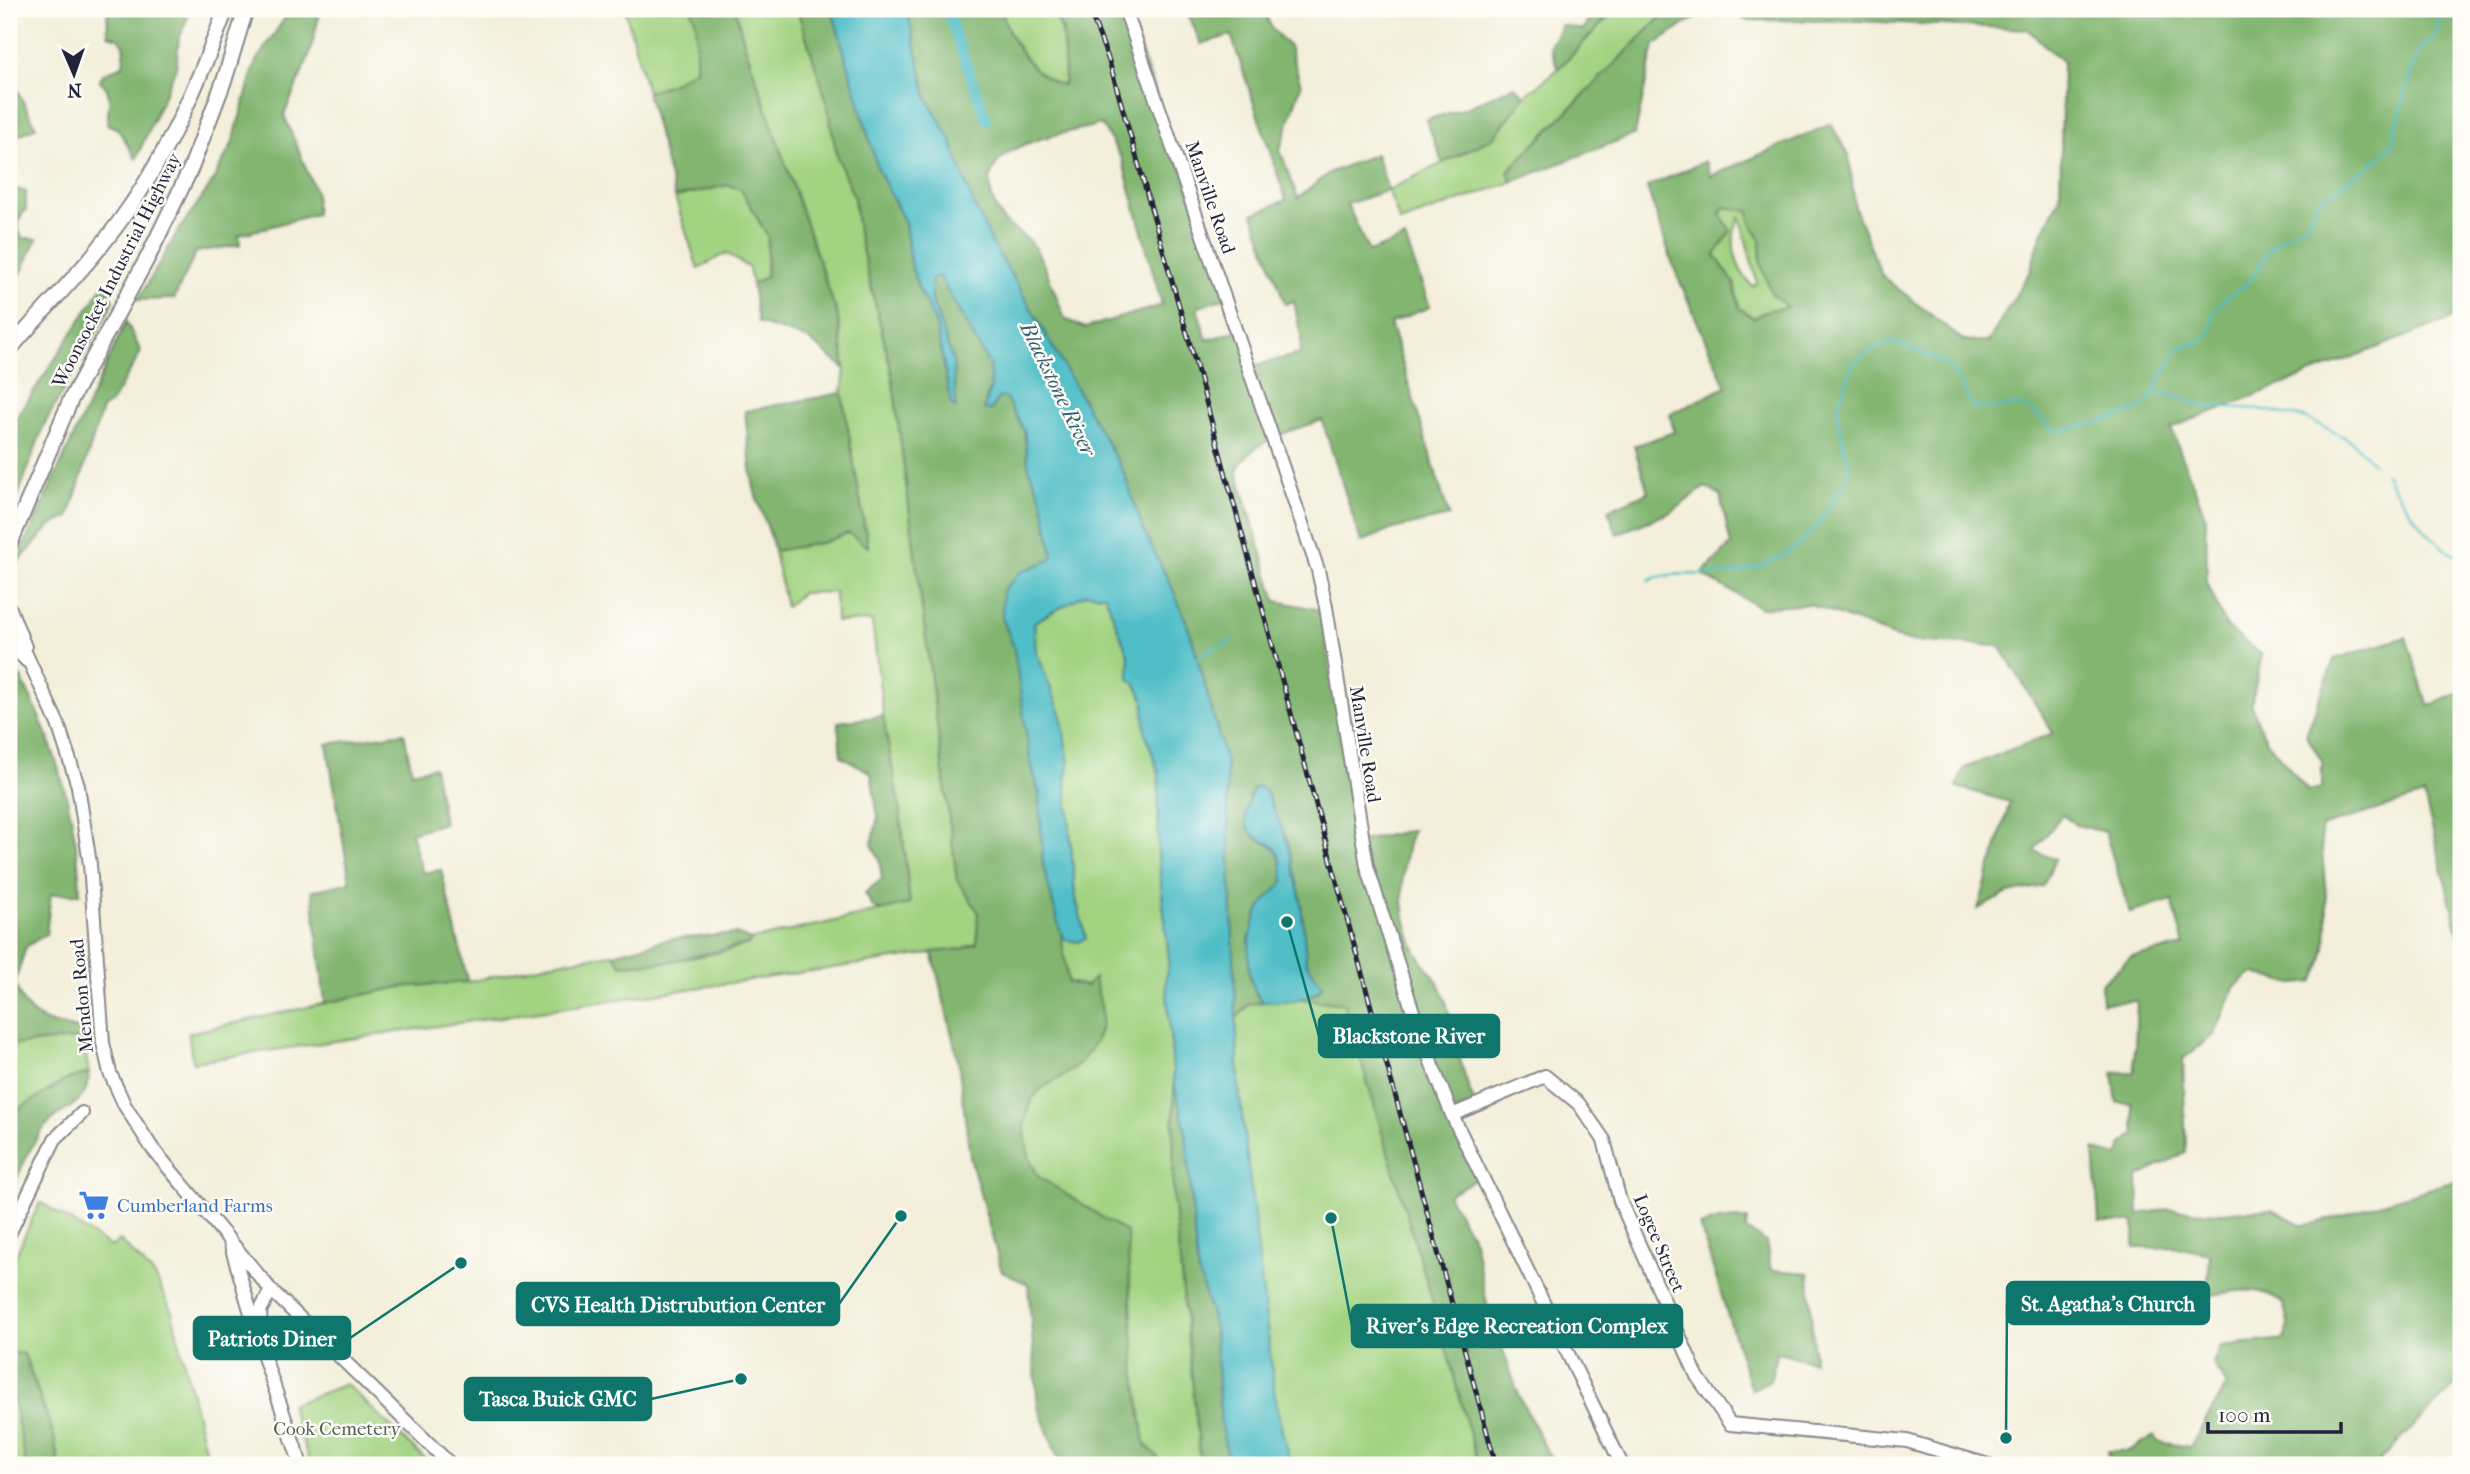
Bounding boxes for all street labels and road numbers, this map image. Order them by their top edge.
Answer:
street label: Manville Road [1180,138,1240,257]
street label: Woonsocket Industrial Highway [47,148,186,393]
street label: Manville Road [1345,684,1385,805]
street label: Mendon Road [66,937,98,1054]
street label: Logee Street [1629,1191,1690,1296]

